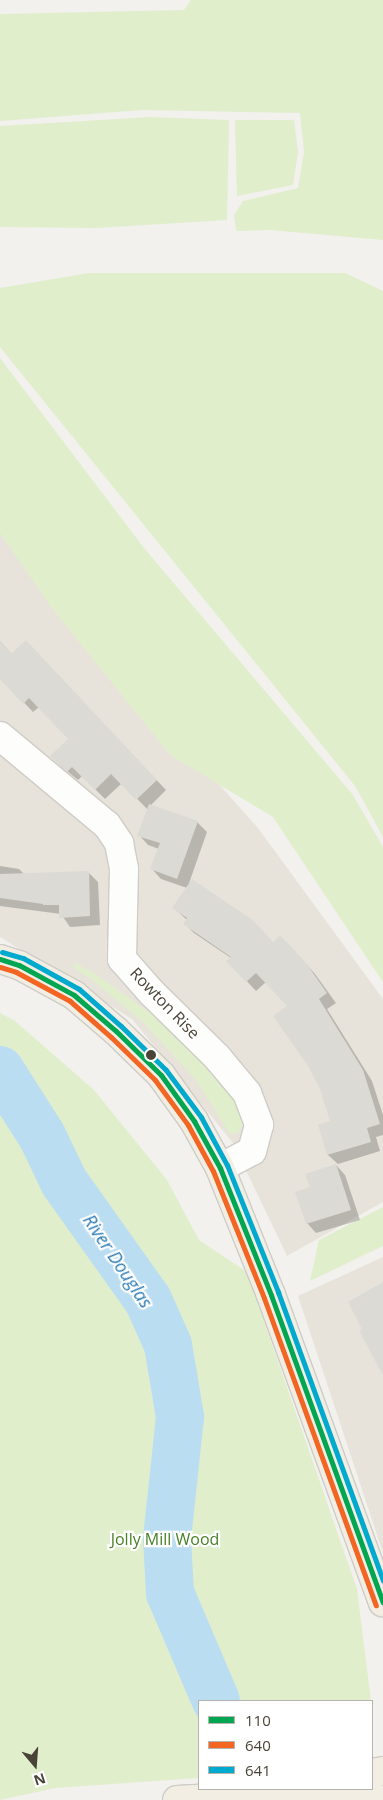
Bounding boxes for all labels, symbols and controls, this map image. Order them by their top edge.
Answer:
street label: Rowton Rise [126,963,204,1043]
unlabelled marker [146,1050,156,1060]
water label: River Douglas [79,1210,157,1312]
park label: Jolly Mill Wood [111,1529,219,1549]
legend [198,1700,373,1790]
text: 110 [245,1710,271,1730]
text: 640 [245,1735,271,1755]
north arrow [10,1740,60,1790]
text: 641 [245,1760,271,1780]
text: N [31,1769,48,1791]

